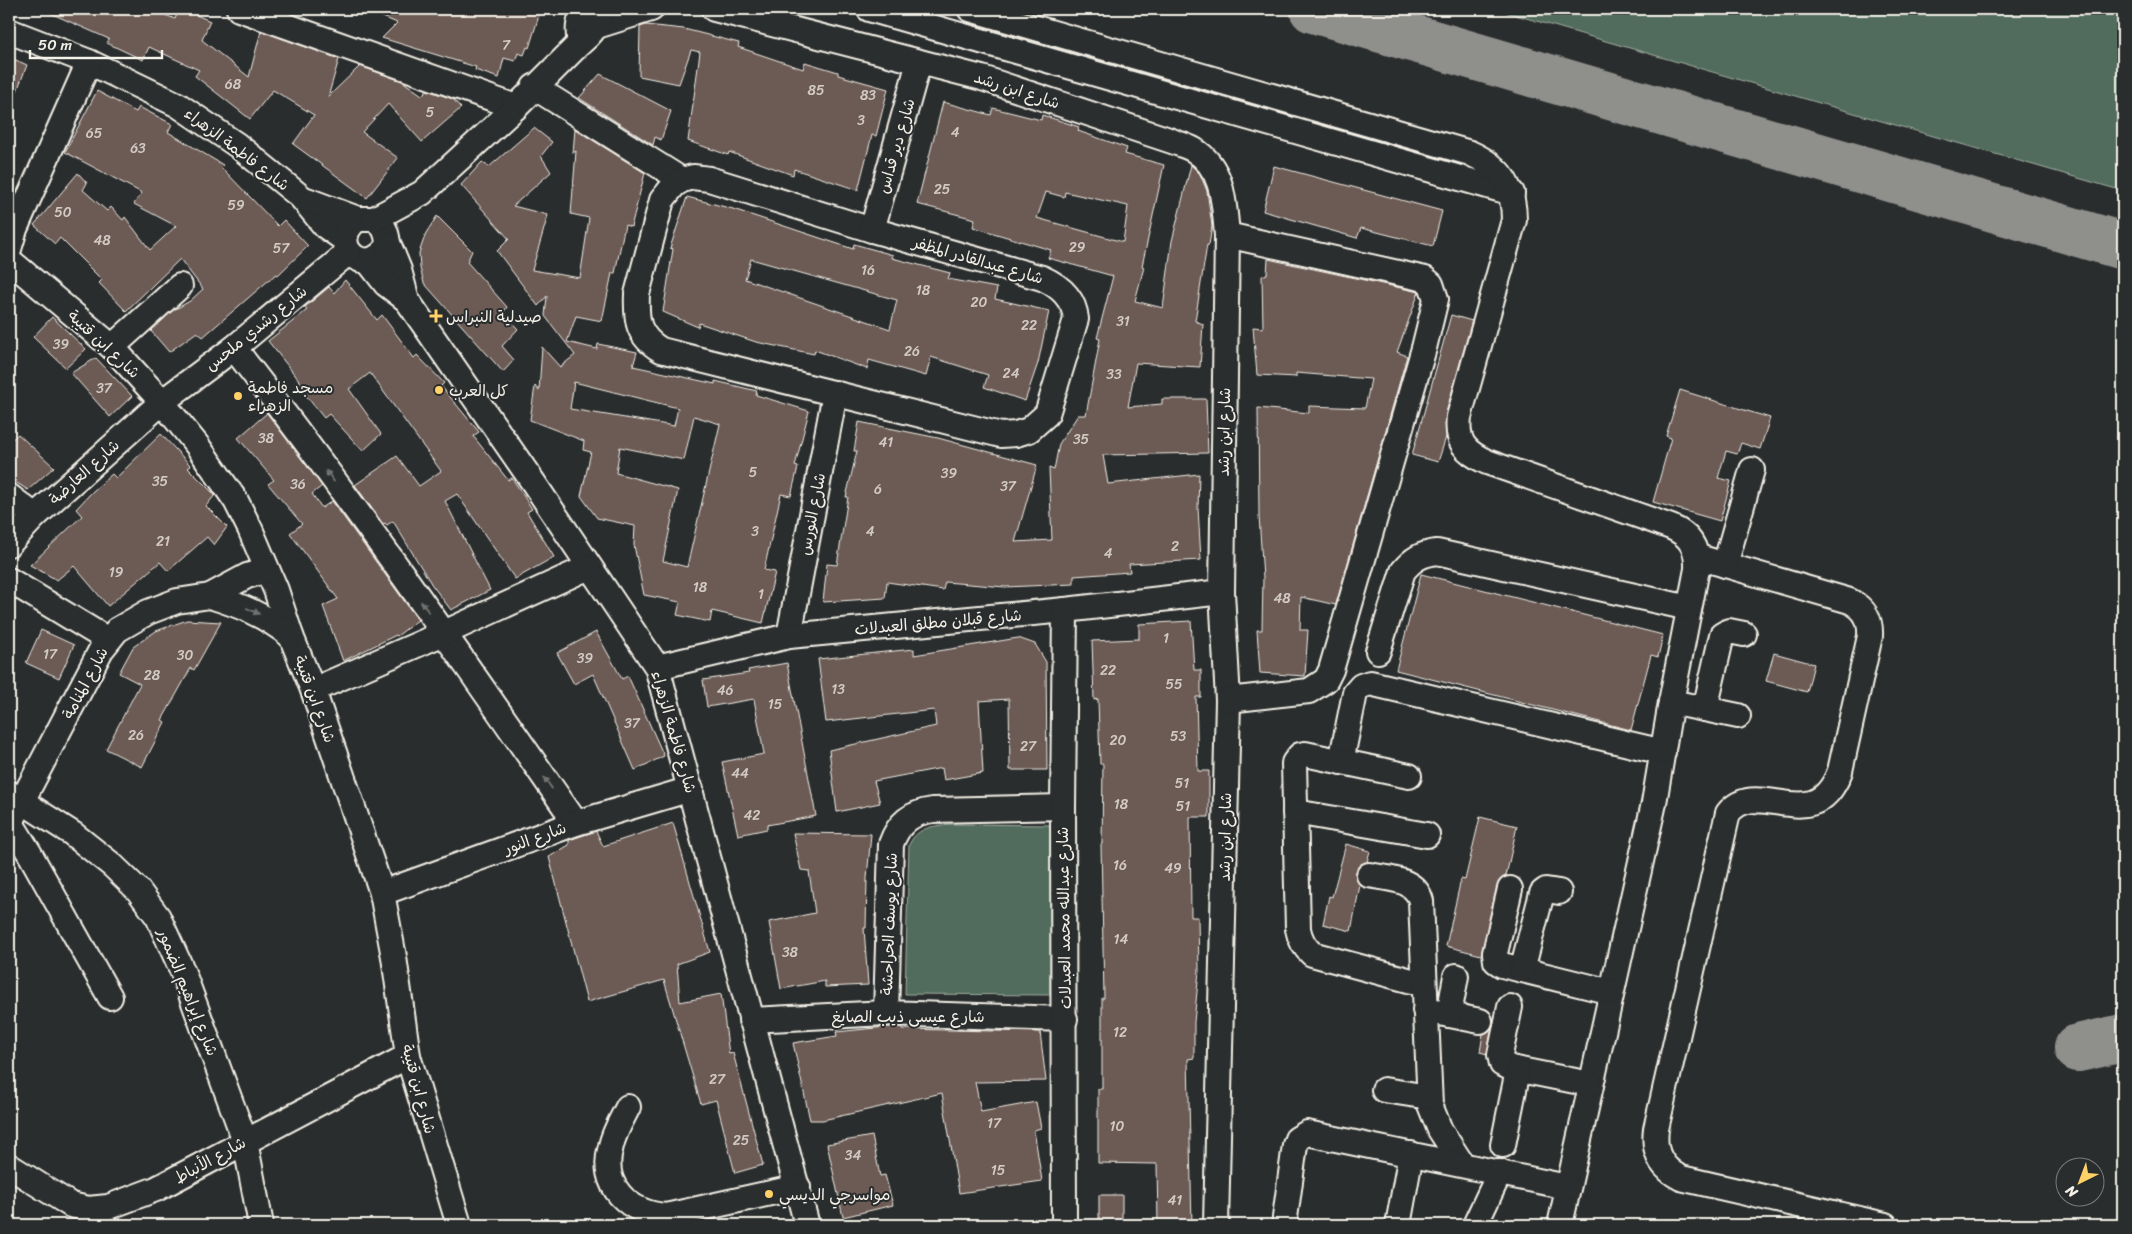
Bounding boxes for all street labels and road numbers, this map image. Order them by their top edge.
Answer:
street label: شارع ابن رشد [970,62,1064,118]
street label: شارع دير قداس [869,95,923,197]
street label: شارع فاطمة الزهراء [178,99,296,199]
street label: شارع عبدالقادر المظفر [907,227,1047,293]
street label: شارع رشدي ملحس [198,277,314,379]
street label: شارع ابن قتيبة [61,302,147,386]
street label: شارع ابن رشد [1209,387,1239,477]
street label: شارع العارضة [41,432,127,512]
street label: شارع النورس [790,470,834,558]
street label: شارع قبلان مطلق العبدلات [853,600,1023,644]
street label: شارع المنامة [54,642,116,724]
street label: شارع ابن قتيبة [286,651,344,747]
street label: شارع فاطمة الزهراء [643,667,705,797]
street label: شارع ابن رشد [1210,792,1240,882]
street label: شارع النور [498,813,571,863]
street label: شارع عبدالله محمد العبدلات [1048,827,1080,1009]
street label: شارع يوسف الحراحشة [872,852,906,996]
street label: شارع إبراهيم الضمور [149,923,227,1060]
street label: شارع عيسى ذيب الصايغ [831,1002,985,1031]
street label: شارع ابن قتيبة [393,1041,445,1137]
street label: شارع الأنباط [168,1128,252,1192]

